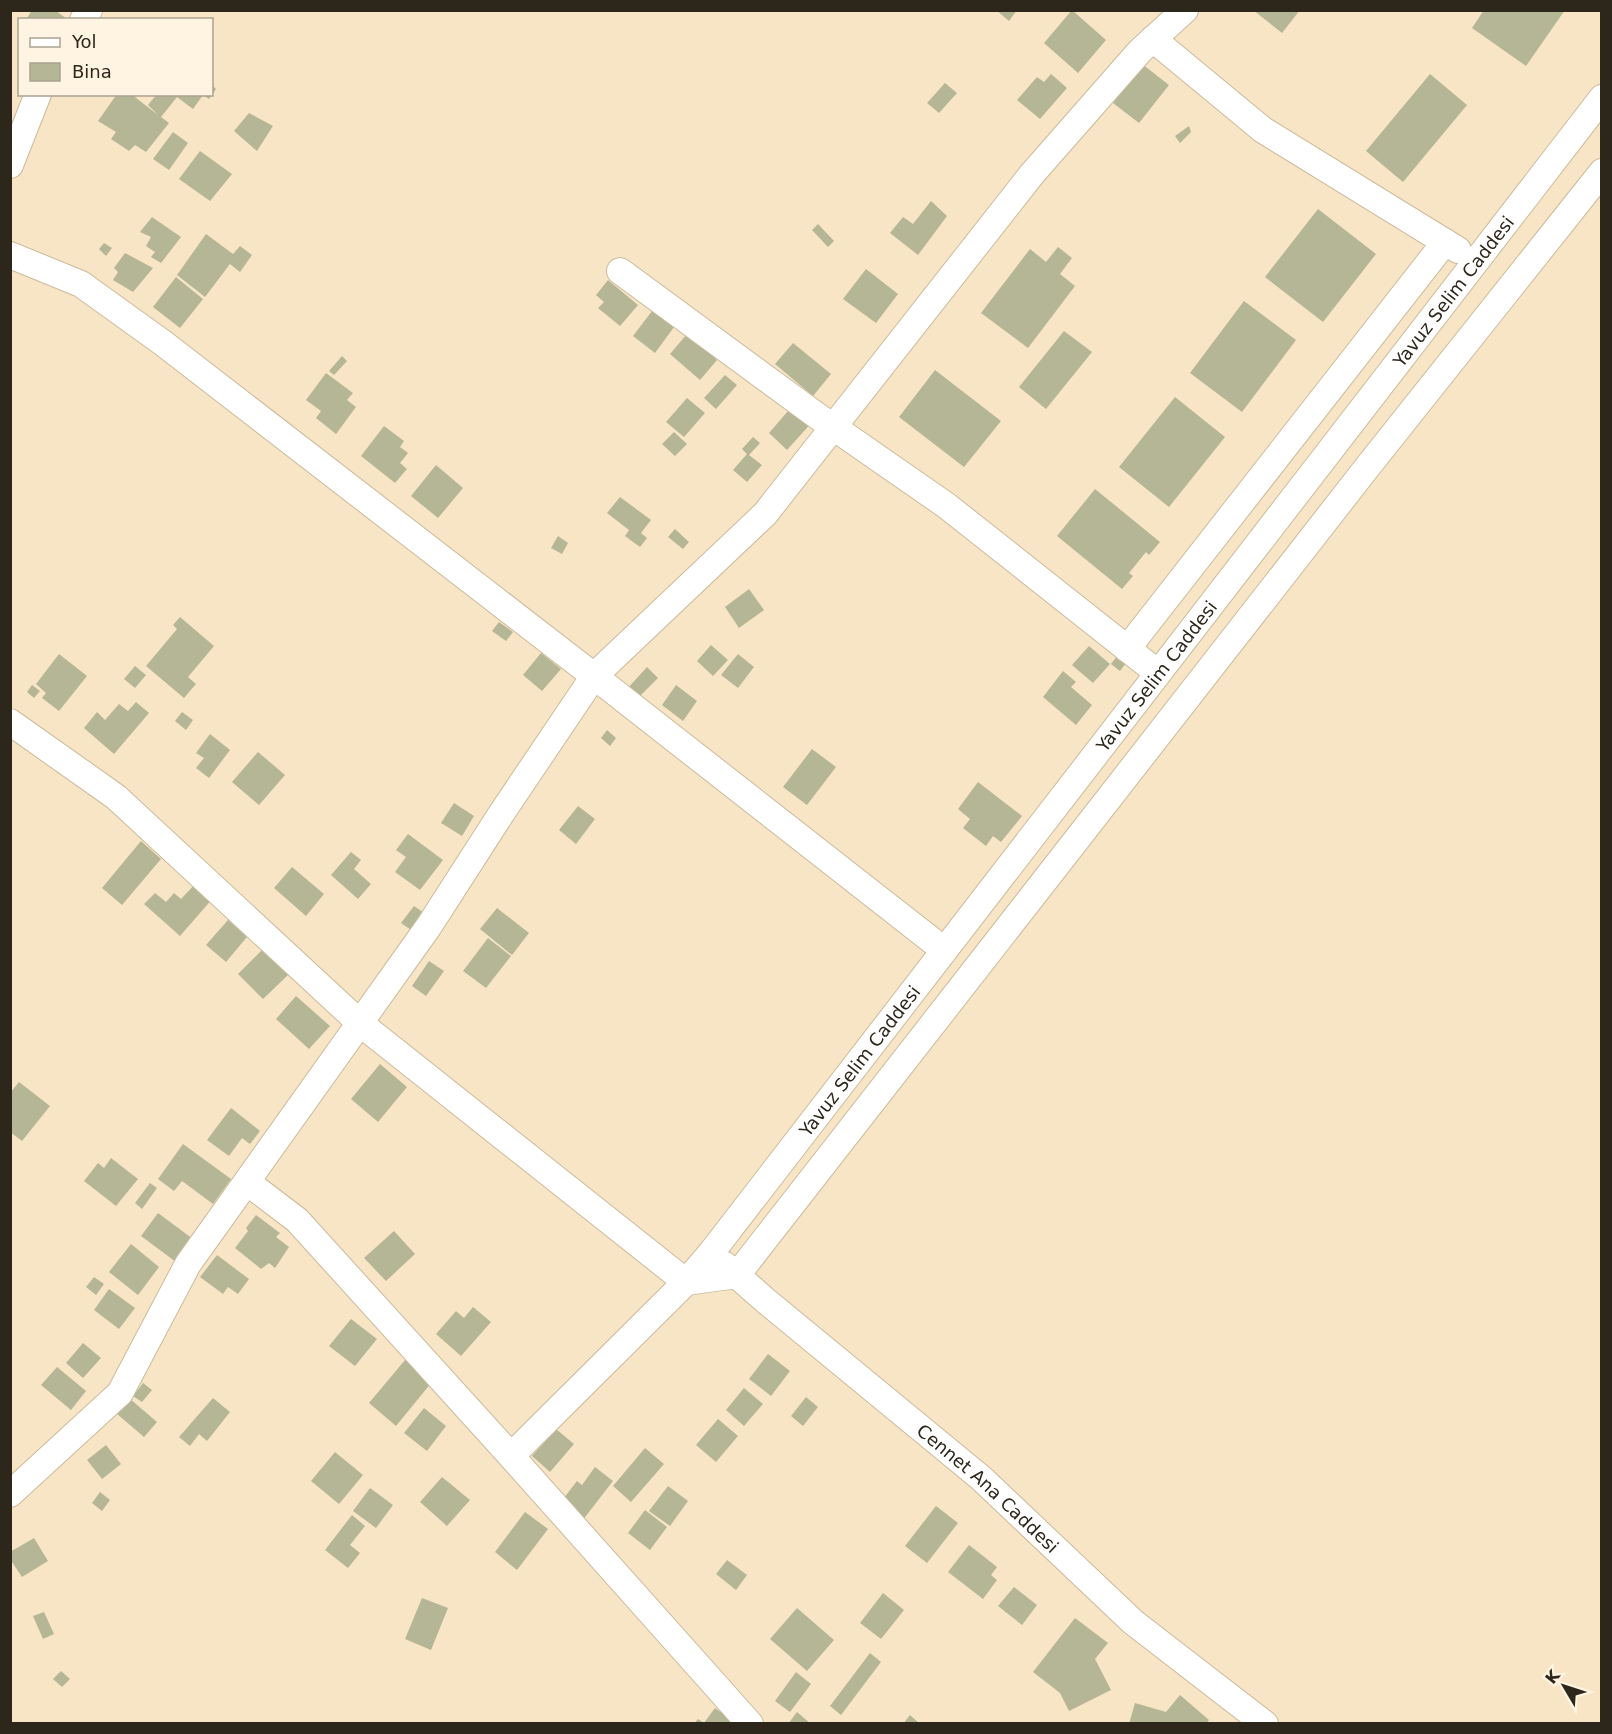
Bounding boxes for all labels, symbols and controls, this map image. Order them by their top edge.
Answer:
legend [18,18,213,96]
text: Yol [71,31,97,52]
text: Bina [72,61,112,82]
street label: Yavuz Selim Caddesi [1388,212,1518,371]
street label: Yavuz Selim Caddesi [1091,596,1221,756]
street label: Yavuz Selim Caddesi [794,981,924,1141]
street label: Cennet Ana Caddesi [913,1419,1063,1557]
north arrow [1534,1656,1594,1716]
text: K [1541,1666,1564,1688]

